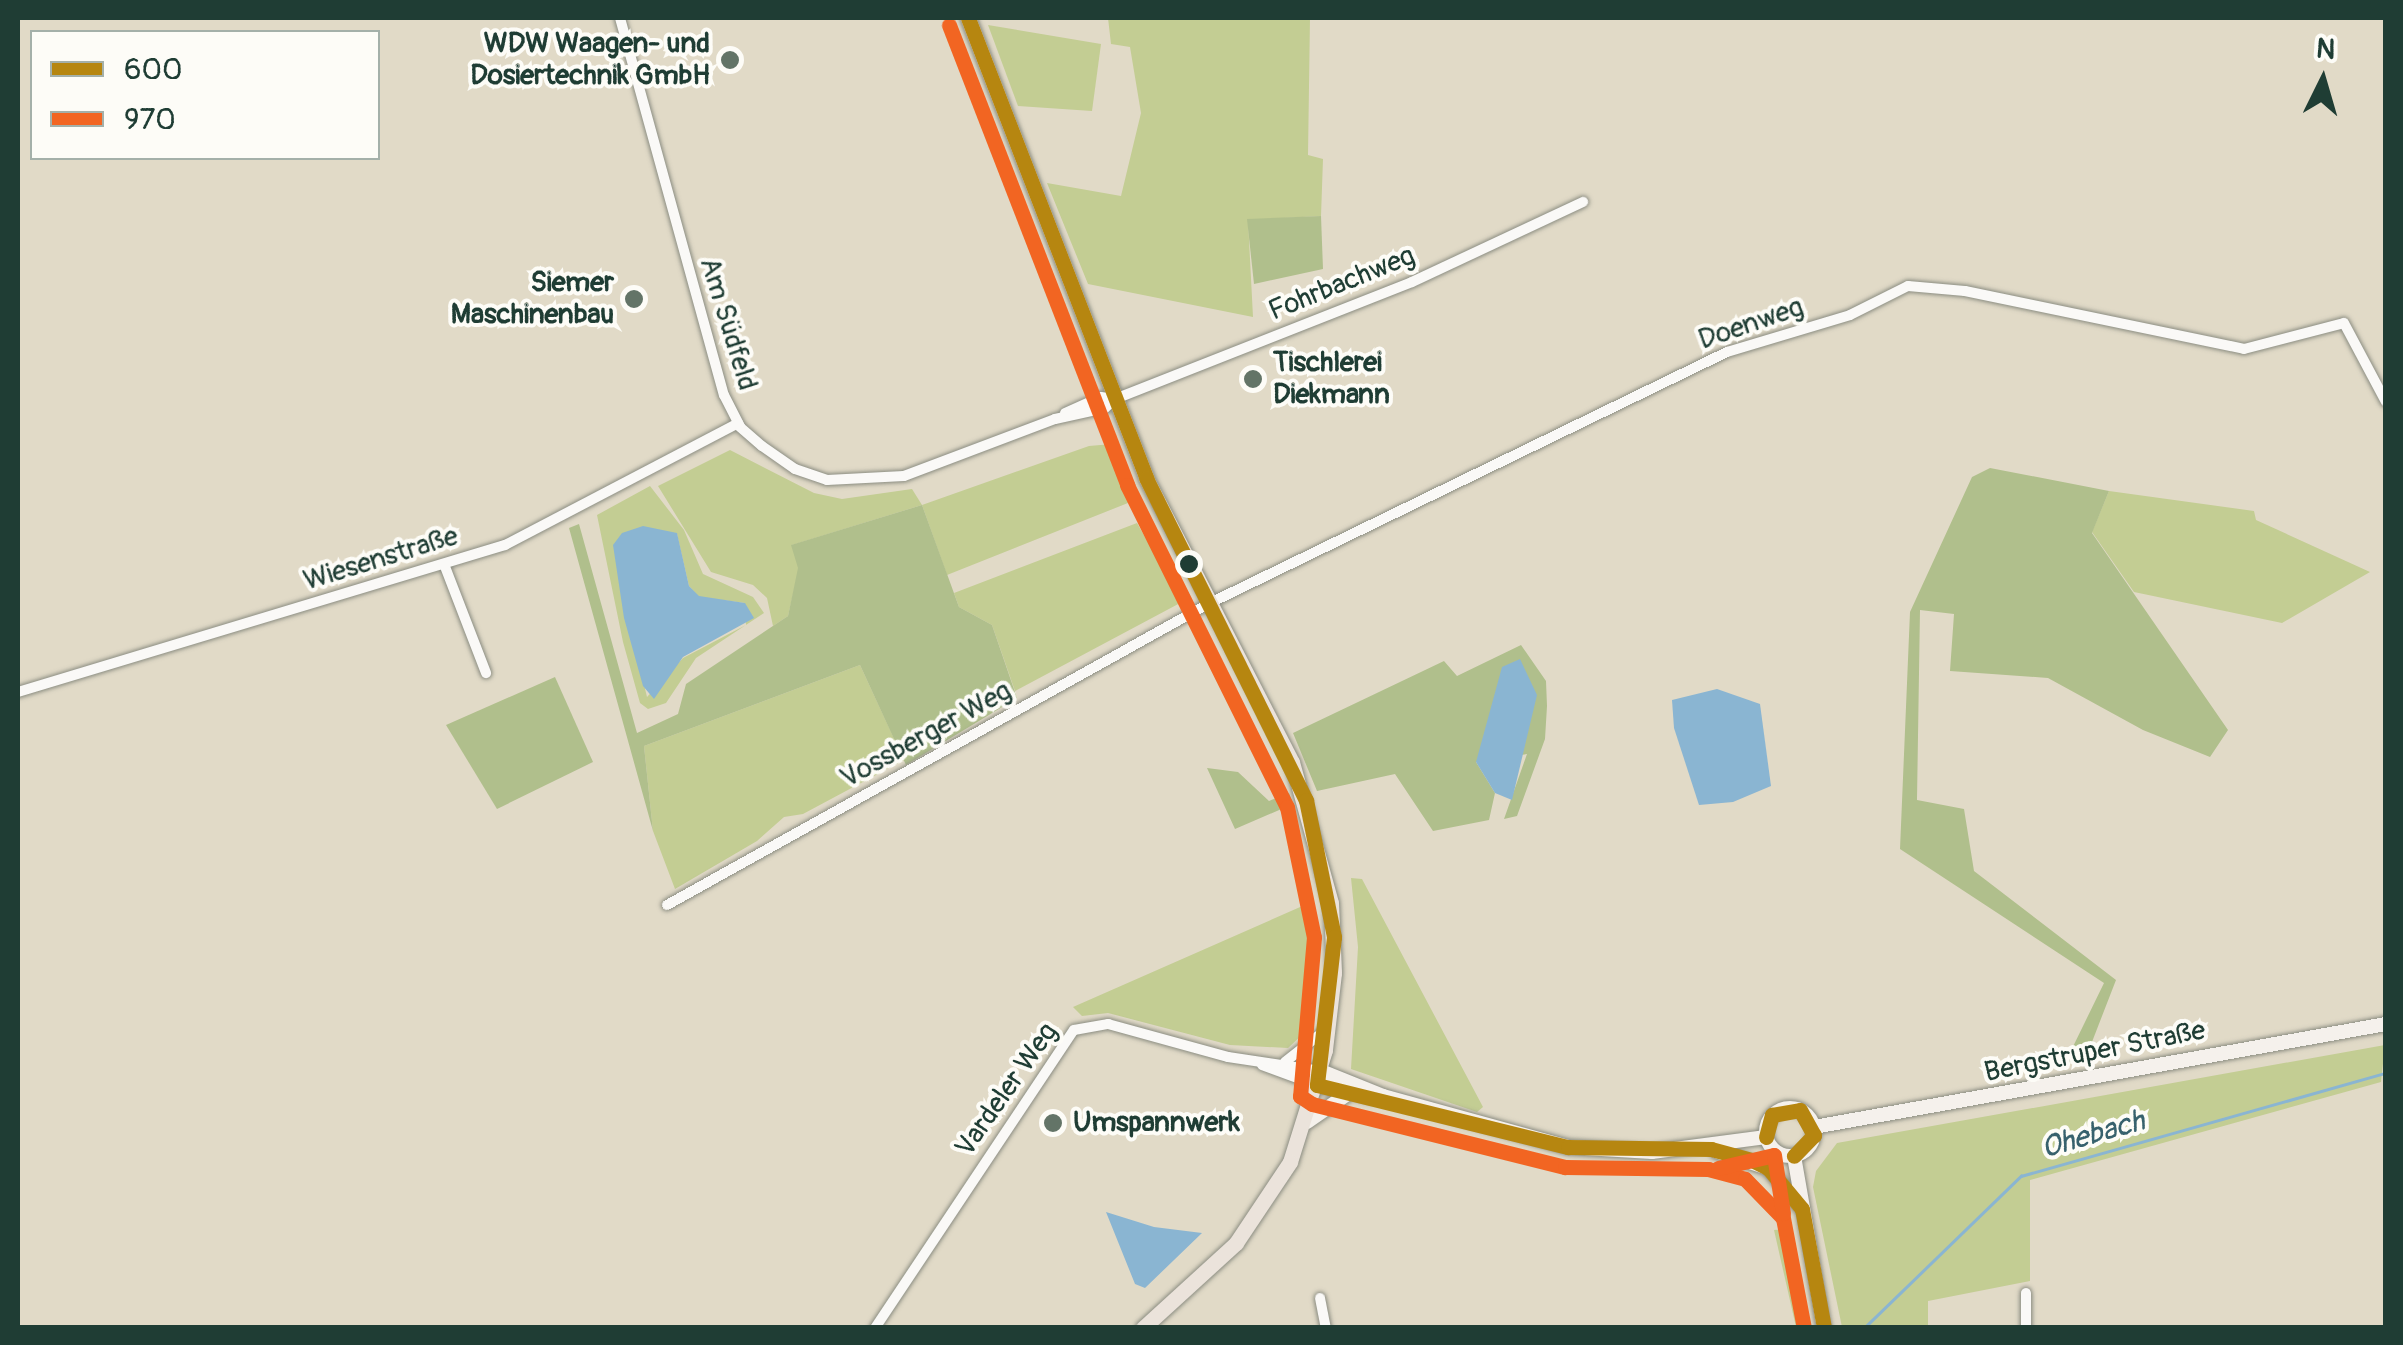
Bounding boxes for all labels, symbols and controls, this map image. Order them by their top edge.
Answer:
place label: WDW Waagen- und Dosiertechnik GmbH [470,27,710,93]
legend [30,30,380,160]
north arrow [2273,30,2373,130]
text: N [2315,31,2337,68]
marker: WDW Waagen- und Dosiertechnik GmbH [719,49,741,71]
text: 600 [124,51,182,88]
text: 970 [124,101,176,138]
street label: Fohrbachweg [1264,239,1420,329]
street label: Am Südfeld [692,254,764,394]
place label: Siemer Maschinenbau [451,266,614,332]
marker: Siemer Maschinenbau [623,288,645,310]
street label: Doenweg [1694,290,1808,358]
place label: Tischlerei Diekmann [1273,346,1390,412]
marker: Tischlerei Diekmann [1242,368,1264,390]
street label: Wiesenstraße [300,520,462,598]
unlabelled marker [1179,554,1199,574]
street label: Vossberger Weg [835,674,1017,796]
street label: Bergstruper Straße [1982,1014,2208,1090]
street label: Vardeler Weg [949,1017,1065,1163]
water label: Ohebach [2037,1103,2149,1167]
place label: Umspannwerk [1073,1106,1240,1140]
marker: Umspannwerk [1042,1112,1064,1134]

